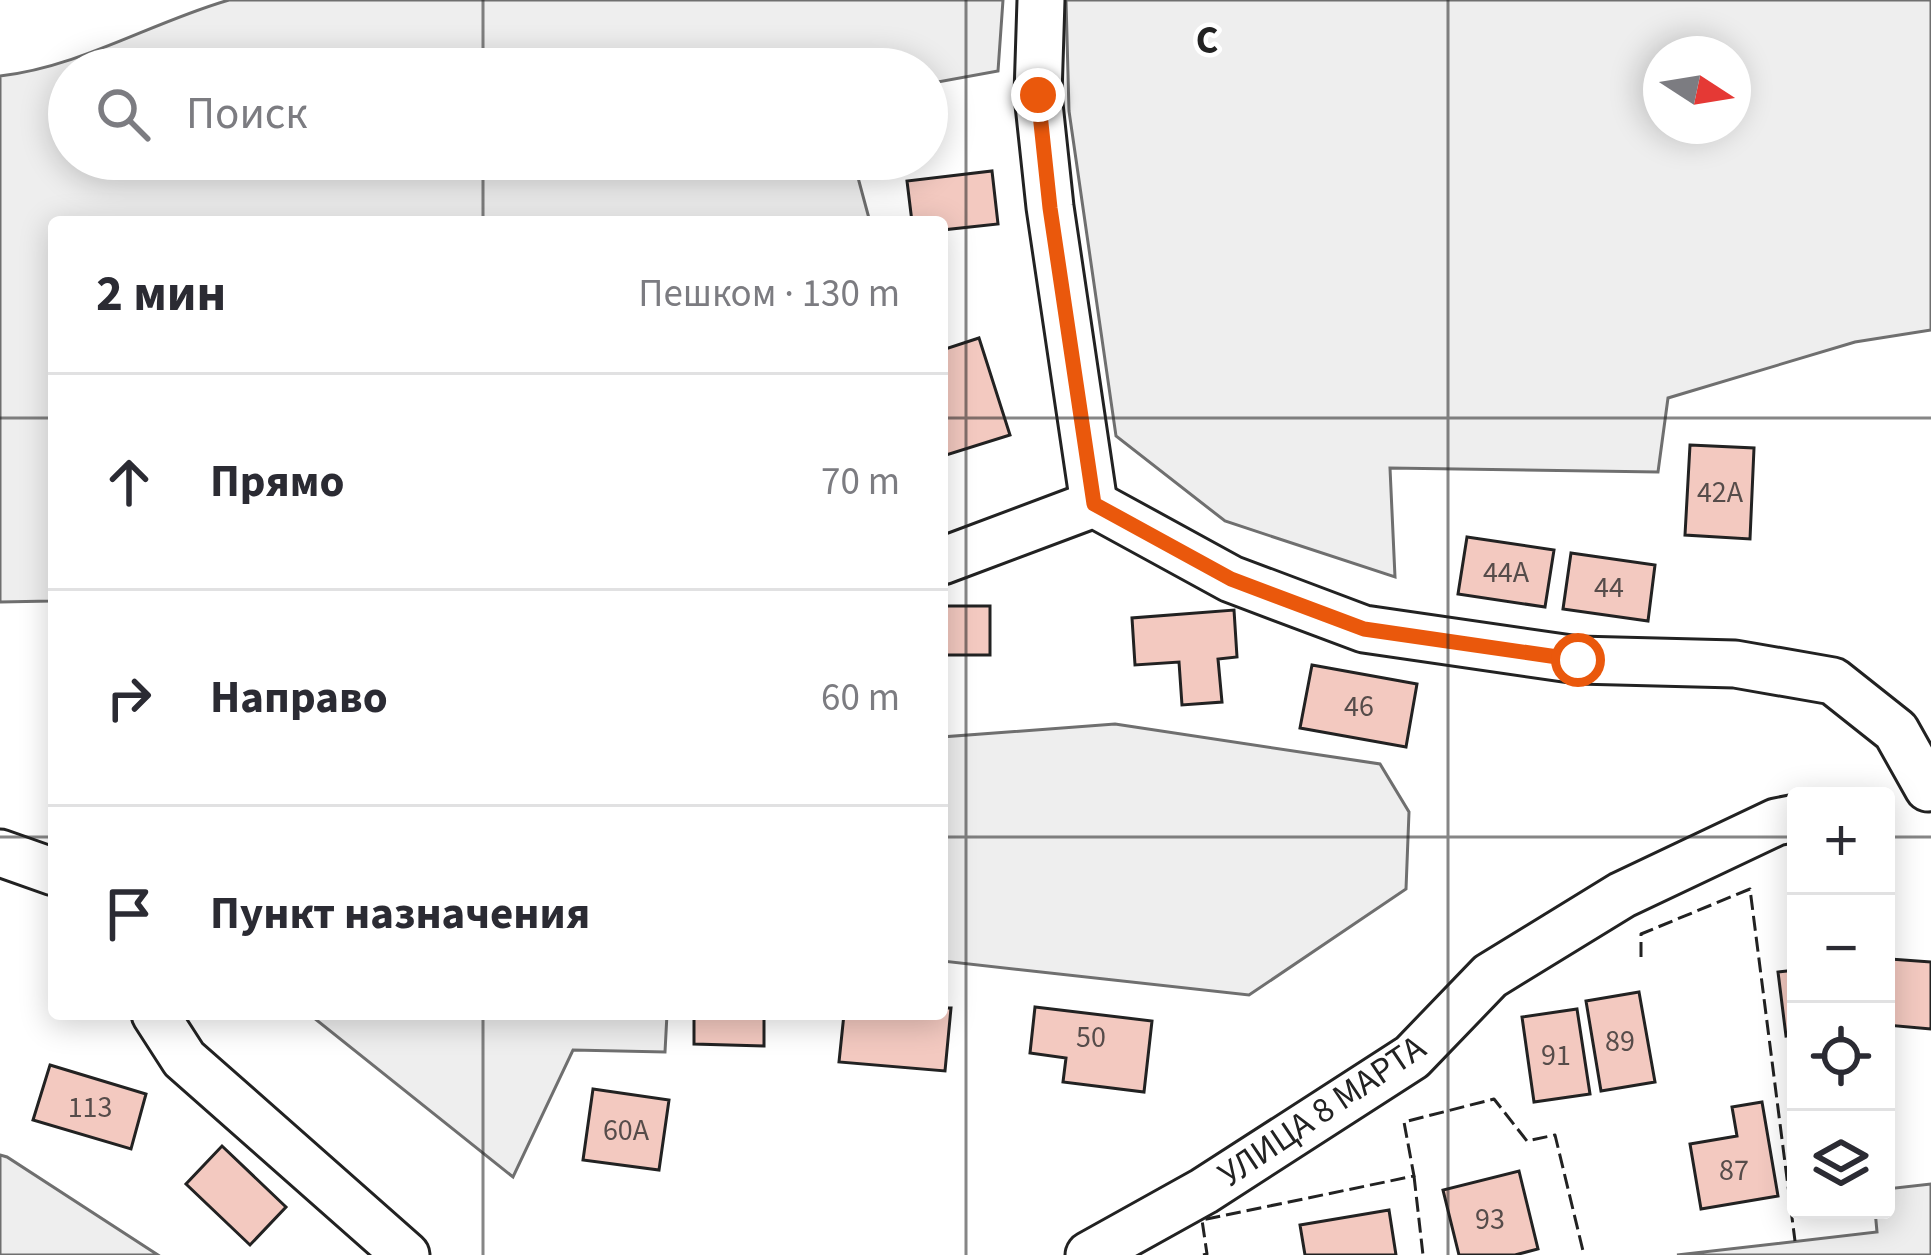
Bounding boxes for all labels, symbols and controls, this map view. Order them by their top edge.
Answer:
text: C [1196,13,1218,69]
north arrow [1643,36,1751,144]
search box [48,48,948,180]
route end [1011,68,1065,122]
icon: search [90,81,156,147]
text: Поиск [186,82,308,146]
text: 2 мин [96,258,226,330]
text: Пешком · 130 m [638,266,900,322]
icon: ahead [96,449,162,515]
text: Прямо [210,450,344,514]
text: 70 m [821,454,900,510]
house number: 42А [1697,471,1744,514]
house number: 44А [1483,551,1530,594]
house number: 44 [1594,566,1624,609]
route start [1551,633,1605,687]
icon: right [96,665,162,731]
text: Направо [210,666,388,730]
text: 60 m [821,670,900,726]
house number: 46 [1344,685,1374,728]
map controls [1787,787,1895,1219]
button: + [1787,787,1895,895]
icon: arrive [96,881,162,947]
text: Пункт назначения [210,882,590,946]
button: − [1787,895,1895,1003]
button: locate [1787,1003,1895,1111]
house number: 50 [1076,1016,1106,1059]
house number: 89 [1605,1020,1635,1063]
street label: УЛИЦА 8 МАРТА [1208,1022,1436,1199]
house number: 91 [1541,1034,1571,1077]
house number: 113 [68,1086,112,1129]
house number: 60А [603,1109,650,1152]
button: layers [1787,1111,1895,1219]
house number: 87 [1719,1149,1749,1192]
house number: 93 [1475,1198,1505,1241]

